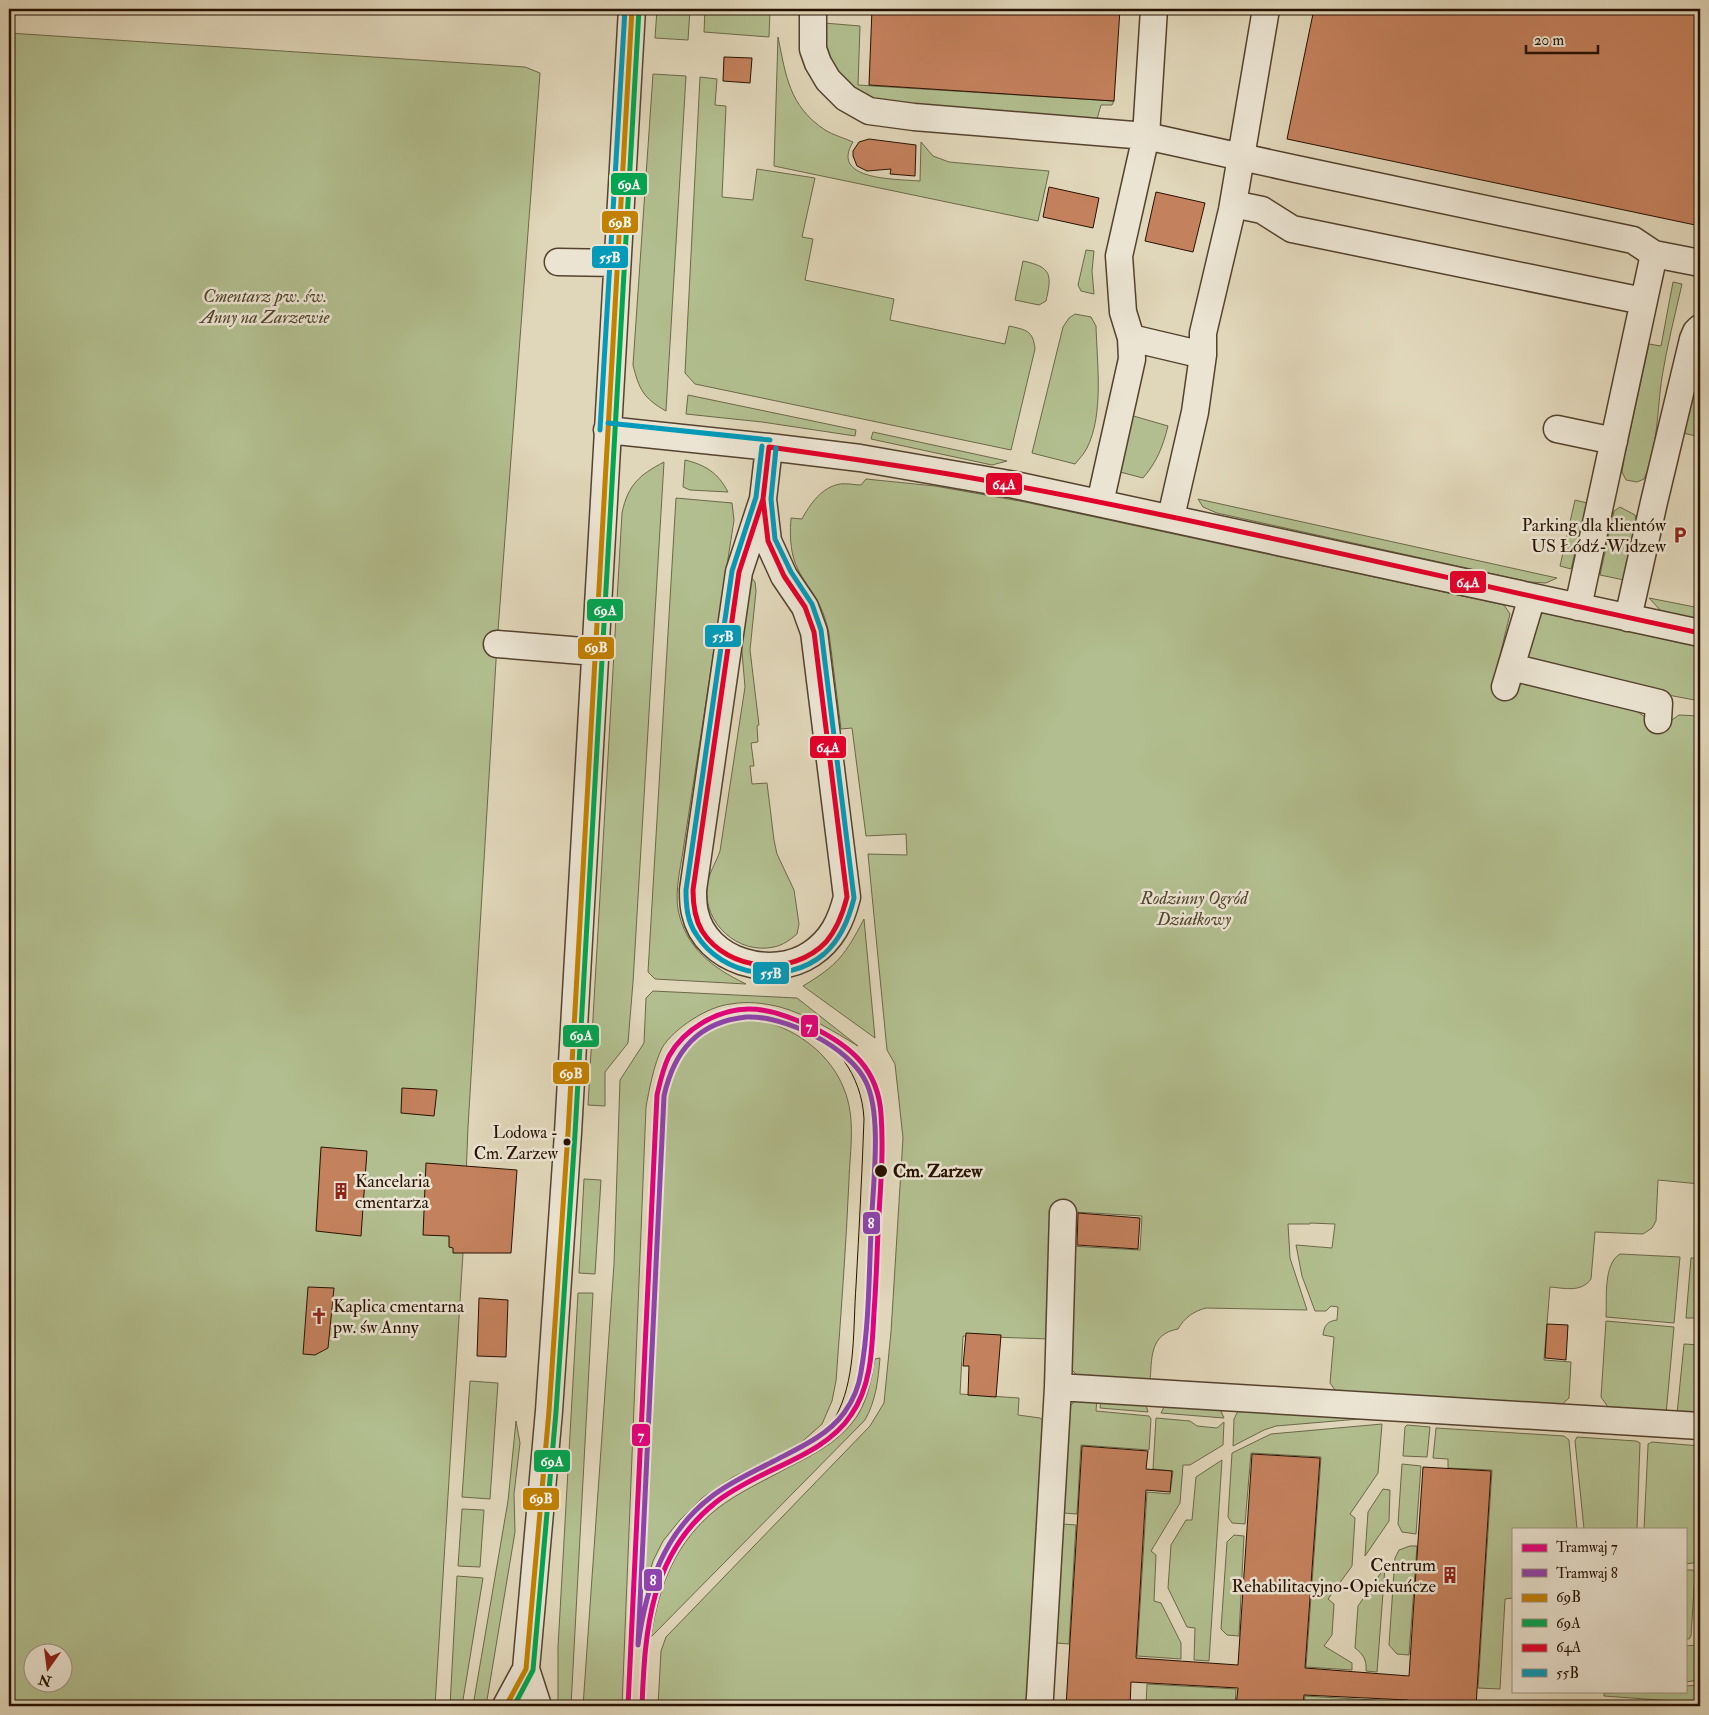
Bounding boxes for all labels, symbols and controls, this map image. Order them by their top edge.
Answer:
scale bar [1526,22,1599,54]
text: 20 m [1534,31,1564,50]
line badge: 69A [610,172,648,196]
text: 69A [617,176,641,193]
line badge: 69B [601,210,639,234]
text: 69B [608,214,632,231]
line badge: 55B [591,245,629,269]
text: 55B [599,249,621,266]
park label: Cmentarz pw. św. Anny na Zarzewie [198,285,331,329]
line badge: 64A [985,472,1023,496]
text: 64A [992,476,1016,493]
place label: Parking dla klientów US Łódź-Widzew [1522,514,1667,558]
parking icon: Parking dla klientów US Łódź-Widzew [1670,525,1690,545]
line badge: 64A [1449,570,1487,594]
text: 64A [1456,574,1480,591]
line badge: 69A [586,598,624,622]
text: 69A [593,602,617,619]
line badge: 55B [704,624,742,648]
text: 55B [712,628,734,645]
line badge: 69B [577,636,615,660]
text: 69B [584,639,608,656]
line badge: 64A [809,735,847,759]
text: 64A [816,739,840,756]
park label: Rodzinny Ogród Działkowy [1139,887,1249,931]
line badge: 55B [752,961,790,985]
text: 55B [760,965,782,982]
line badge: 7 [800,1014,819,1038]
text: 7 [806,1018,813,1035]
line badge: 69A [562,1024,600,1048]
text: 69A [569,1027,593,1044]
line badge: 69B [552,1061,590,1085]
text: 69B [559,1065,583,1082]
place label: Lodowa - Cm. Zarzew [474,1122,559,1164]
marker: Lodowa - Cm. Zarzew [562,1137,572,1147]
place label: Cm. Zarzew [893,1160,983,1183]
marker: Cm. Zarzew [873,1163,889,1179]
place label: Kancelaria cmentarza [355,1170,431,1214]
building icon: Kancelaria cmentarza [331,1181,351,1201]
line badge: 8 [862,1211,881,1235]
text: 8 [868,1215,875,1232]
place label: Kaplica cmentarna pw. św Anny [332,1295,465,1339]
church icon: Kaplica cmentarna pw. św Anny [309,1306,329,1326]
line badge: 7 [631,1423,651,1447]
text: 7 [638,1427,645,1444]
line badge: 69A [533,1449,571,1473]
text: 69A [540,1453,564,1470]
line badge: 69B [522,1487,560,1511]
text: 69B [529,1490,553,1507]
legend [1512,1528,1686,1692]
text: Tramwaj 7 [1556,1538,1618,1557]
place label: Centrum Rehabilitacyjno-Opiekuńcze [1232,1554,1436,1598]
text: Tramwaj 8 [1556,1564,1618,1583]
building icon: Centrum Rehabilitacyjno-Opiekuńcze [1440,1565,1460,1585]
line badge: 8 [643,1568,663,1592]
text: 8 [650,1572,657,1589]
text: 69B [1556,1588,1581,1607]
text: 69A [1556,1614,1581,1633]
text: 64A [1556,1638,1582,1657]
north arrow [22,1642,72,1692]
text: 55B [1556,1664,1579,1683]
text: N [36,1670,54,1690]

